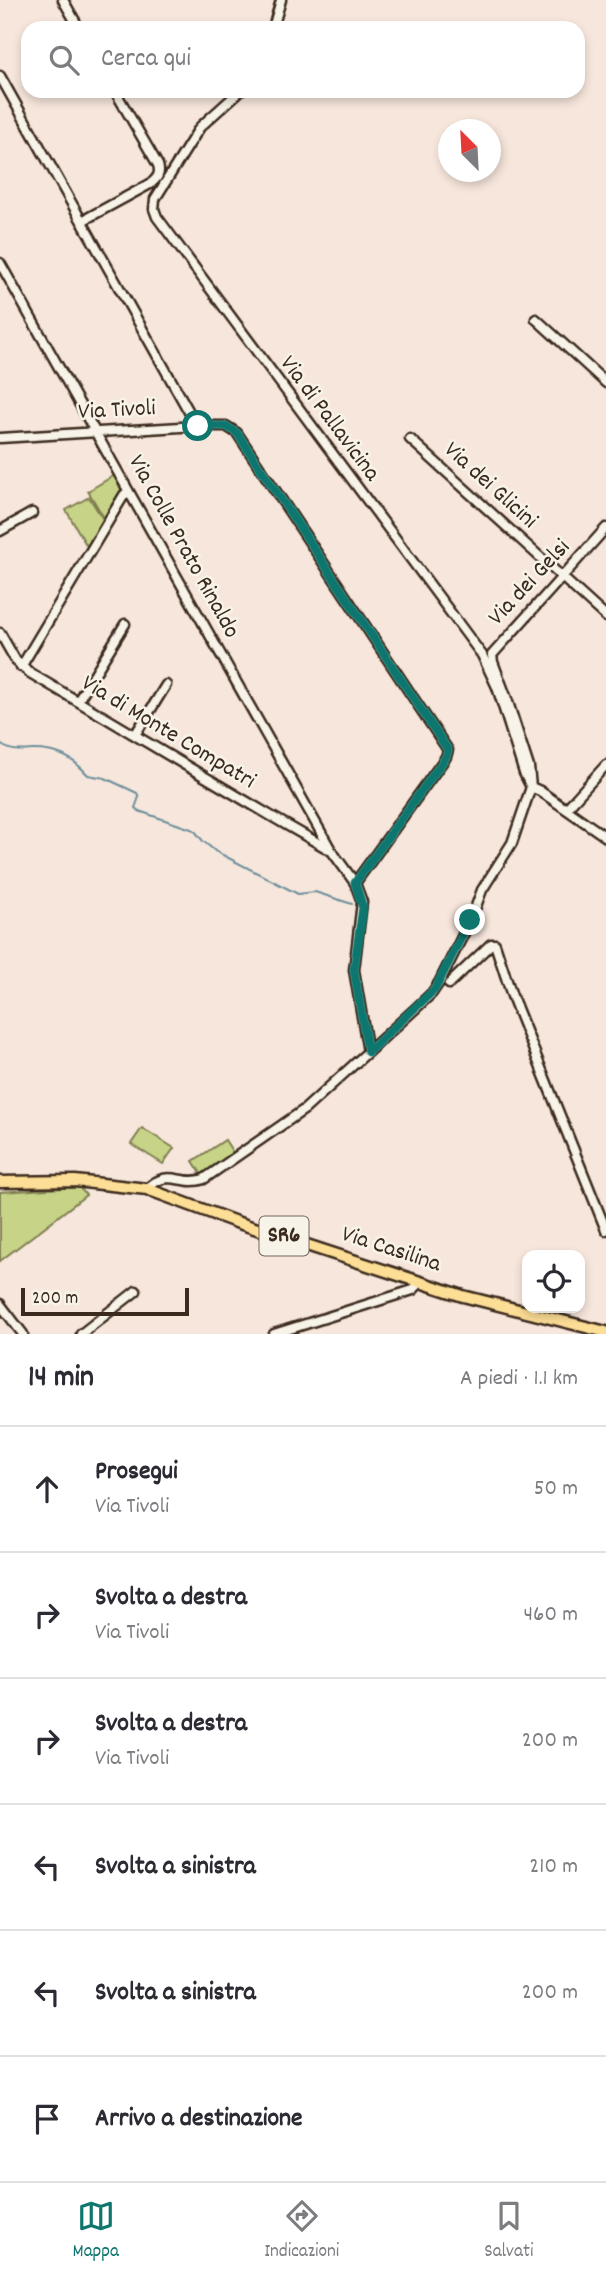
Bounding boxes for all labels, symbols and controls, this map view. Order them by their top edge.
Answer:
search box [21,21,585,98]
icon: search [45,41,83,79]
text: Cerca qui [101,41,191,78]
north arrow [438,119,501,182]
street label: Via di Pallavicina [270,349,388,489]
street label: Via Tivoli [77,392,157,430]
route start [182,410,213,441]
street label: Via dei Glicini [435,435,545,537]
street label: Via Colle Prato Rinaldo [118,449,248,645]
street label: Via dei Gelsi [481,532,579,634]
street label: Via di Monte Compatri [74,667,262,799]
route end [454,904,485,935]
road number: SR6 [260,1217,308,1256]
street label: Via Casilina [337,1218,446,1282]
map controls [522,1250,585,1313]
button: locate [522,1250,585,1313]
scale bar [21,1285,189,1317]
text: 200 m [32,1286,78,1313]
text: 14 min [28,1358,94,1401]
text: A piedi · 1.1 km [460,1363,578,1396]
text: Prosegui [95,1454,178,1491]
icon: ahead [28,1470,66,1508]
text: 50 m [534,1473,578,1506]
text: Via Tivoli [95,1491,169,1524]
text: Svolta a destra [95,1580,247,1617]
icon: right [28,1596,66,1634]
text: 460 m [524,1599,578,1632]
text: Via Tivoli [95,1617,169,1650]
text: Svolta a destra [95,1706,247,1743]
icon: right [28,1722,66,1760]
text: 200 m [522,1725,578,1758]
text: Via Tivoli [95,1743,169,1776]
icon: left [28,1848,66,1886]
text: Svolta a sinistra [95,1849,256,1886]
text: 210 m [529,1851,578,1884]
icon: left [28,1974,66,2012]
text: Svolta a sinistra [95,1975,256,2012]
text: 200 m [522,1977,578,2010]
icon: arrive [28,2100,66,2138]
text: Arrivo a destinazione [95,2101,303,2138]
tab: Mappa [73,2197,119,2266]
tab: Indicazioni [264,2197,339,2266]
tab: Salvati [484,2197,533,2266]

